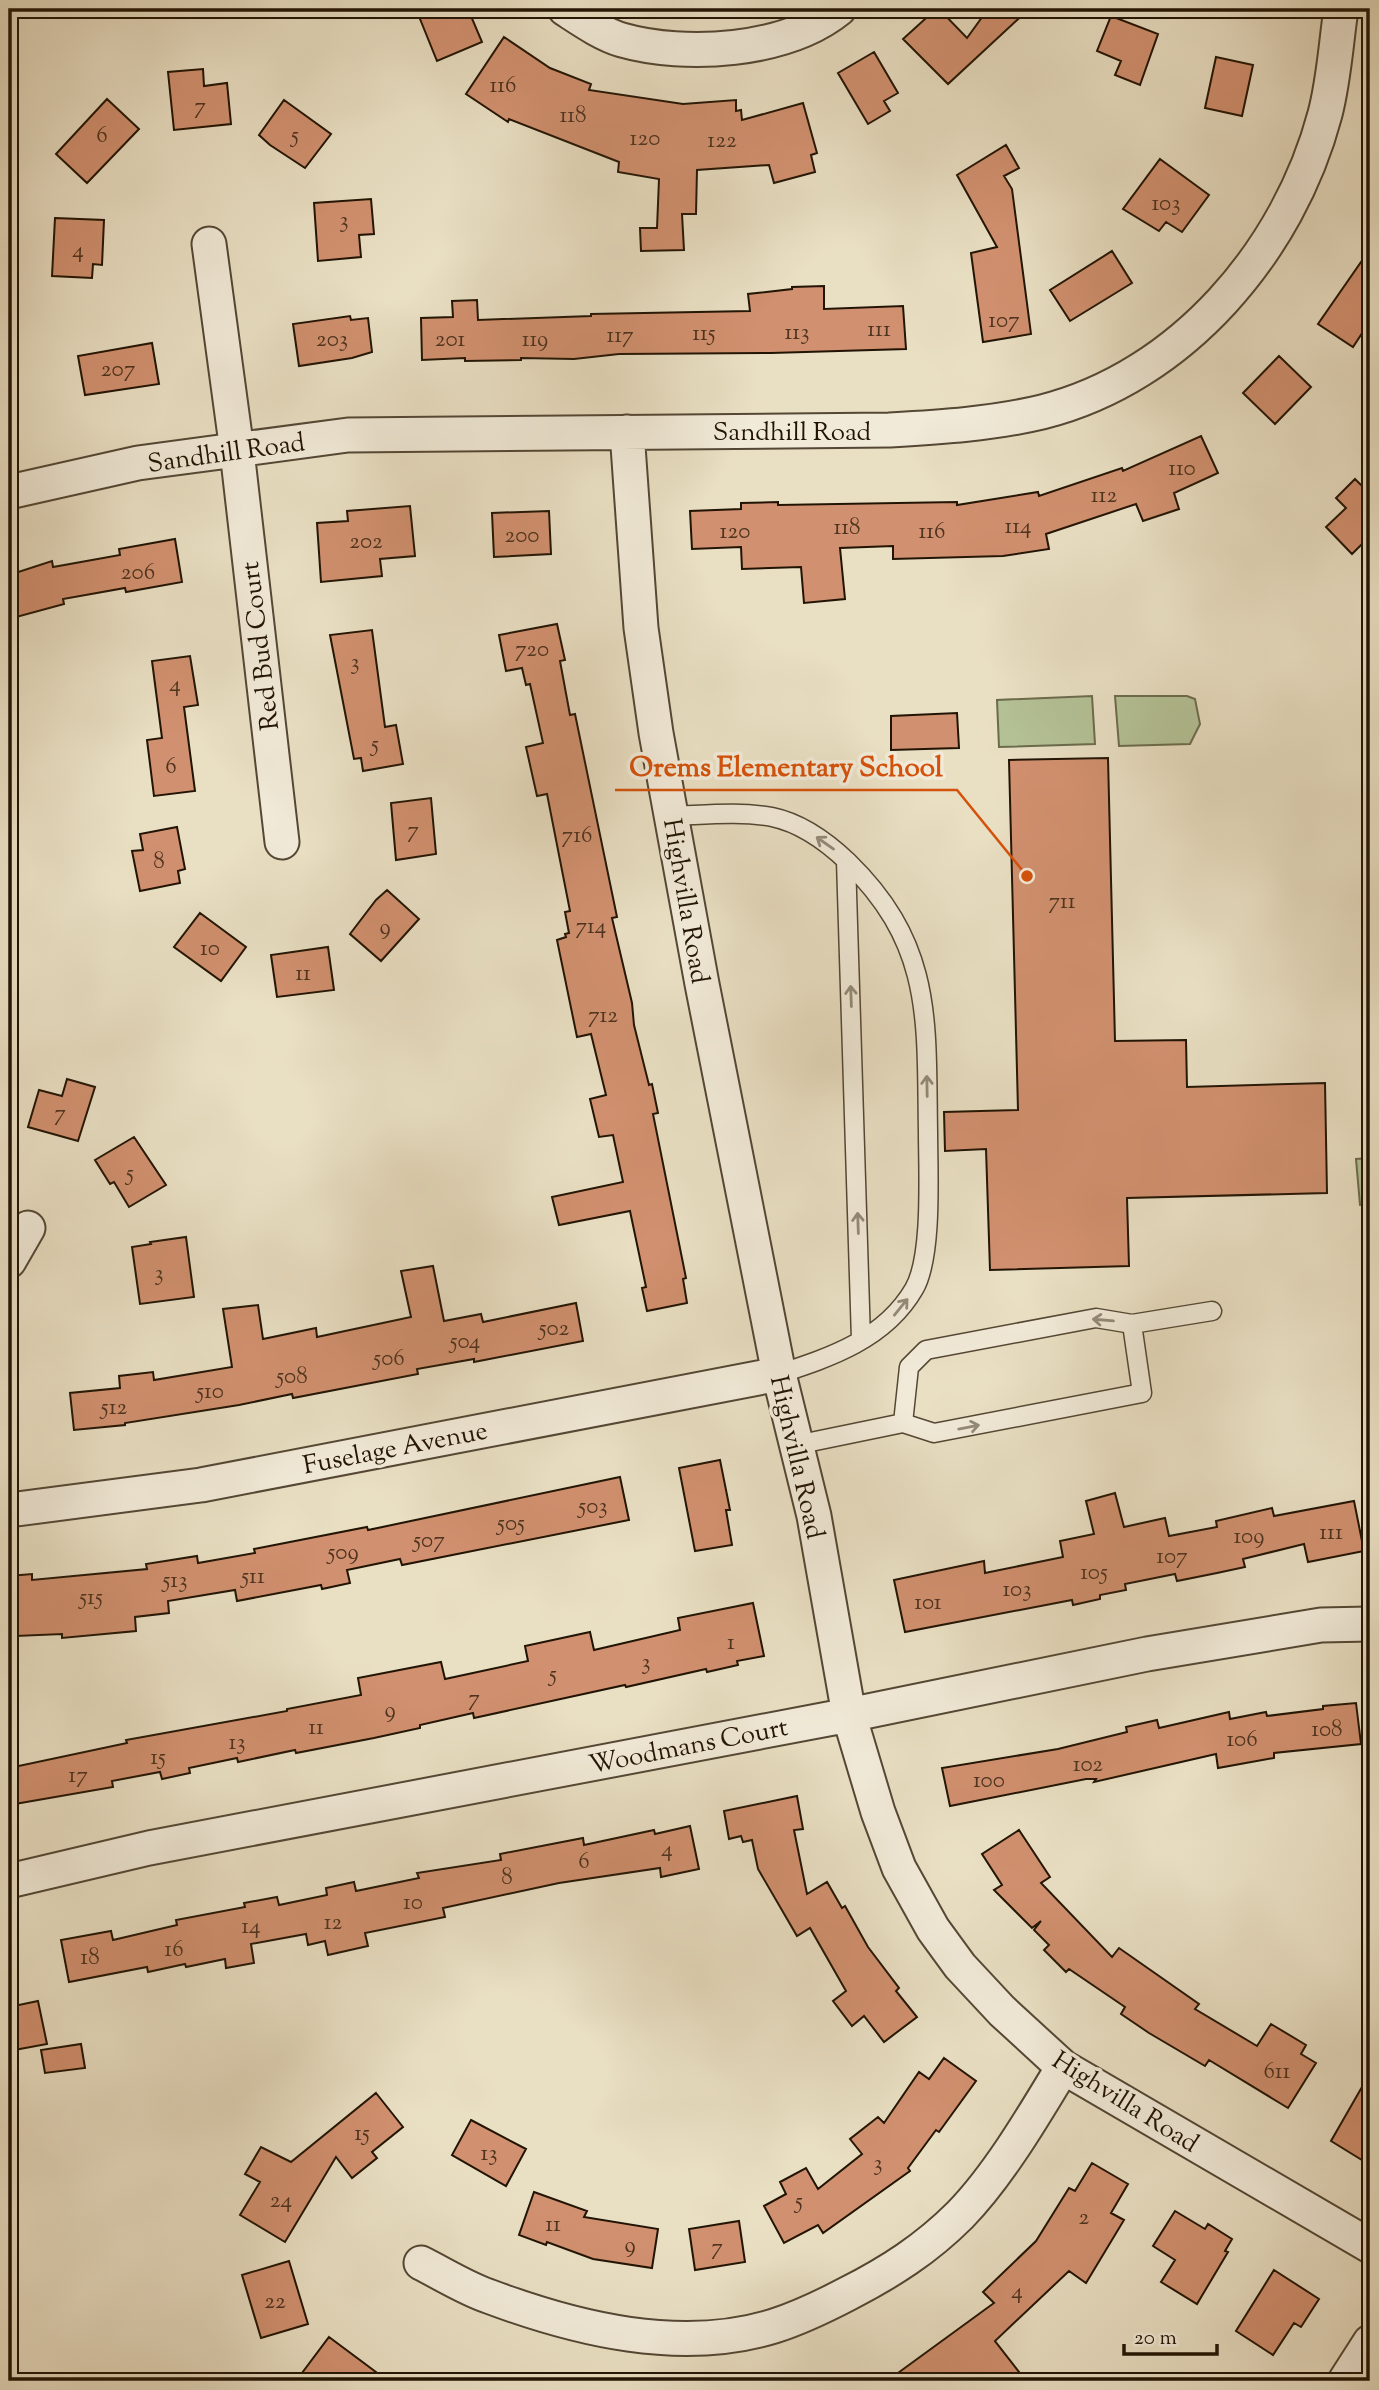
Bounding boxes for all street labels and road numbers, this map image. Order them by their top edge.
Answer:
street label: Sandhill Road [713,415,872,452]
street label: Sandhill Road [145,425,308,484]
street label: Red Bud Court [233,559,290,732]
street label: Highvilla Road [652,816,717,987]
street label: Highvilla Road [759,1372,832,1543]
street label: Fuselage Avenue [300,1413,491,1485]
street label: Woodmans Court [586,1710,791,1785]
street label: Highvilla Road [1044,2043,1206,2163]

